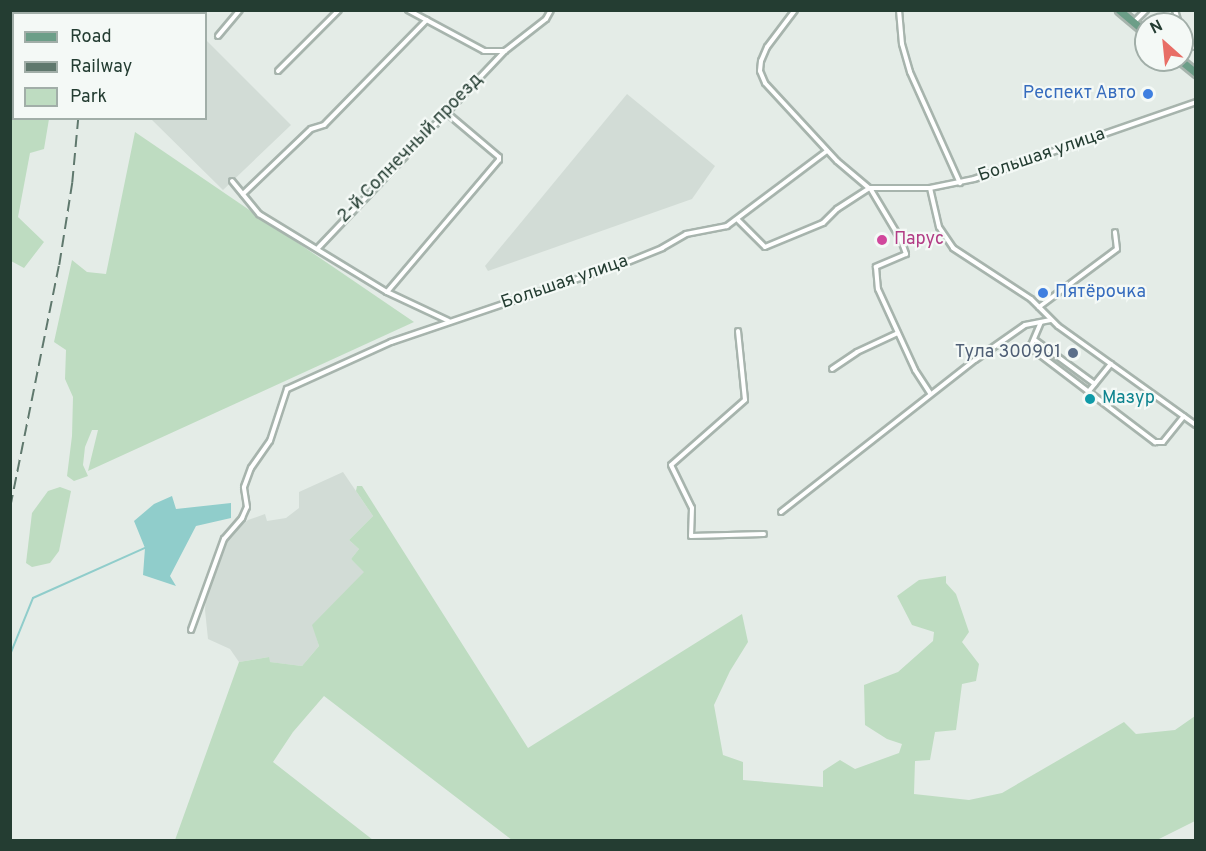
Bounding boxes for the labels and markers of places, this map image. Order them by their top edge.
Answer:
place label: Респект Авто [1022,83,1136,105]
marker: Респект Авто [1141,87,1155,101]
place label: Парус [894,229,944,251]
marker: Парус [875,233,889,247]
place label: Пятёрочка [1055,282,1146,304]
marker: Пятёрочка [1036,286,1050,300]
place label: Тула 300901 [955,342,1061,364]
marker: Тула 300901 [1066,346,1080,360]
place label: Мазур [1102,388,1155,410]
marker: Мазур [1083,392,1097,406]

